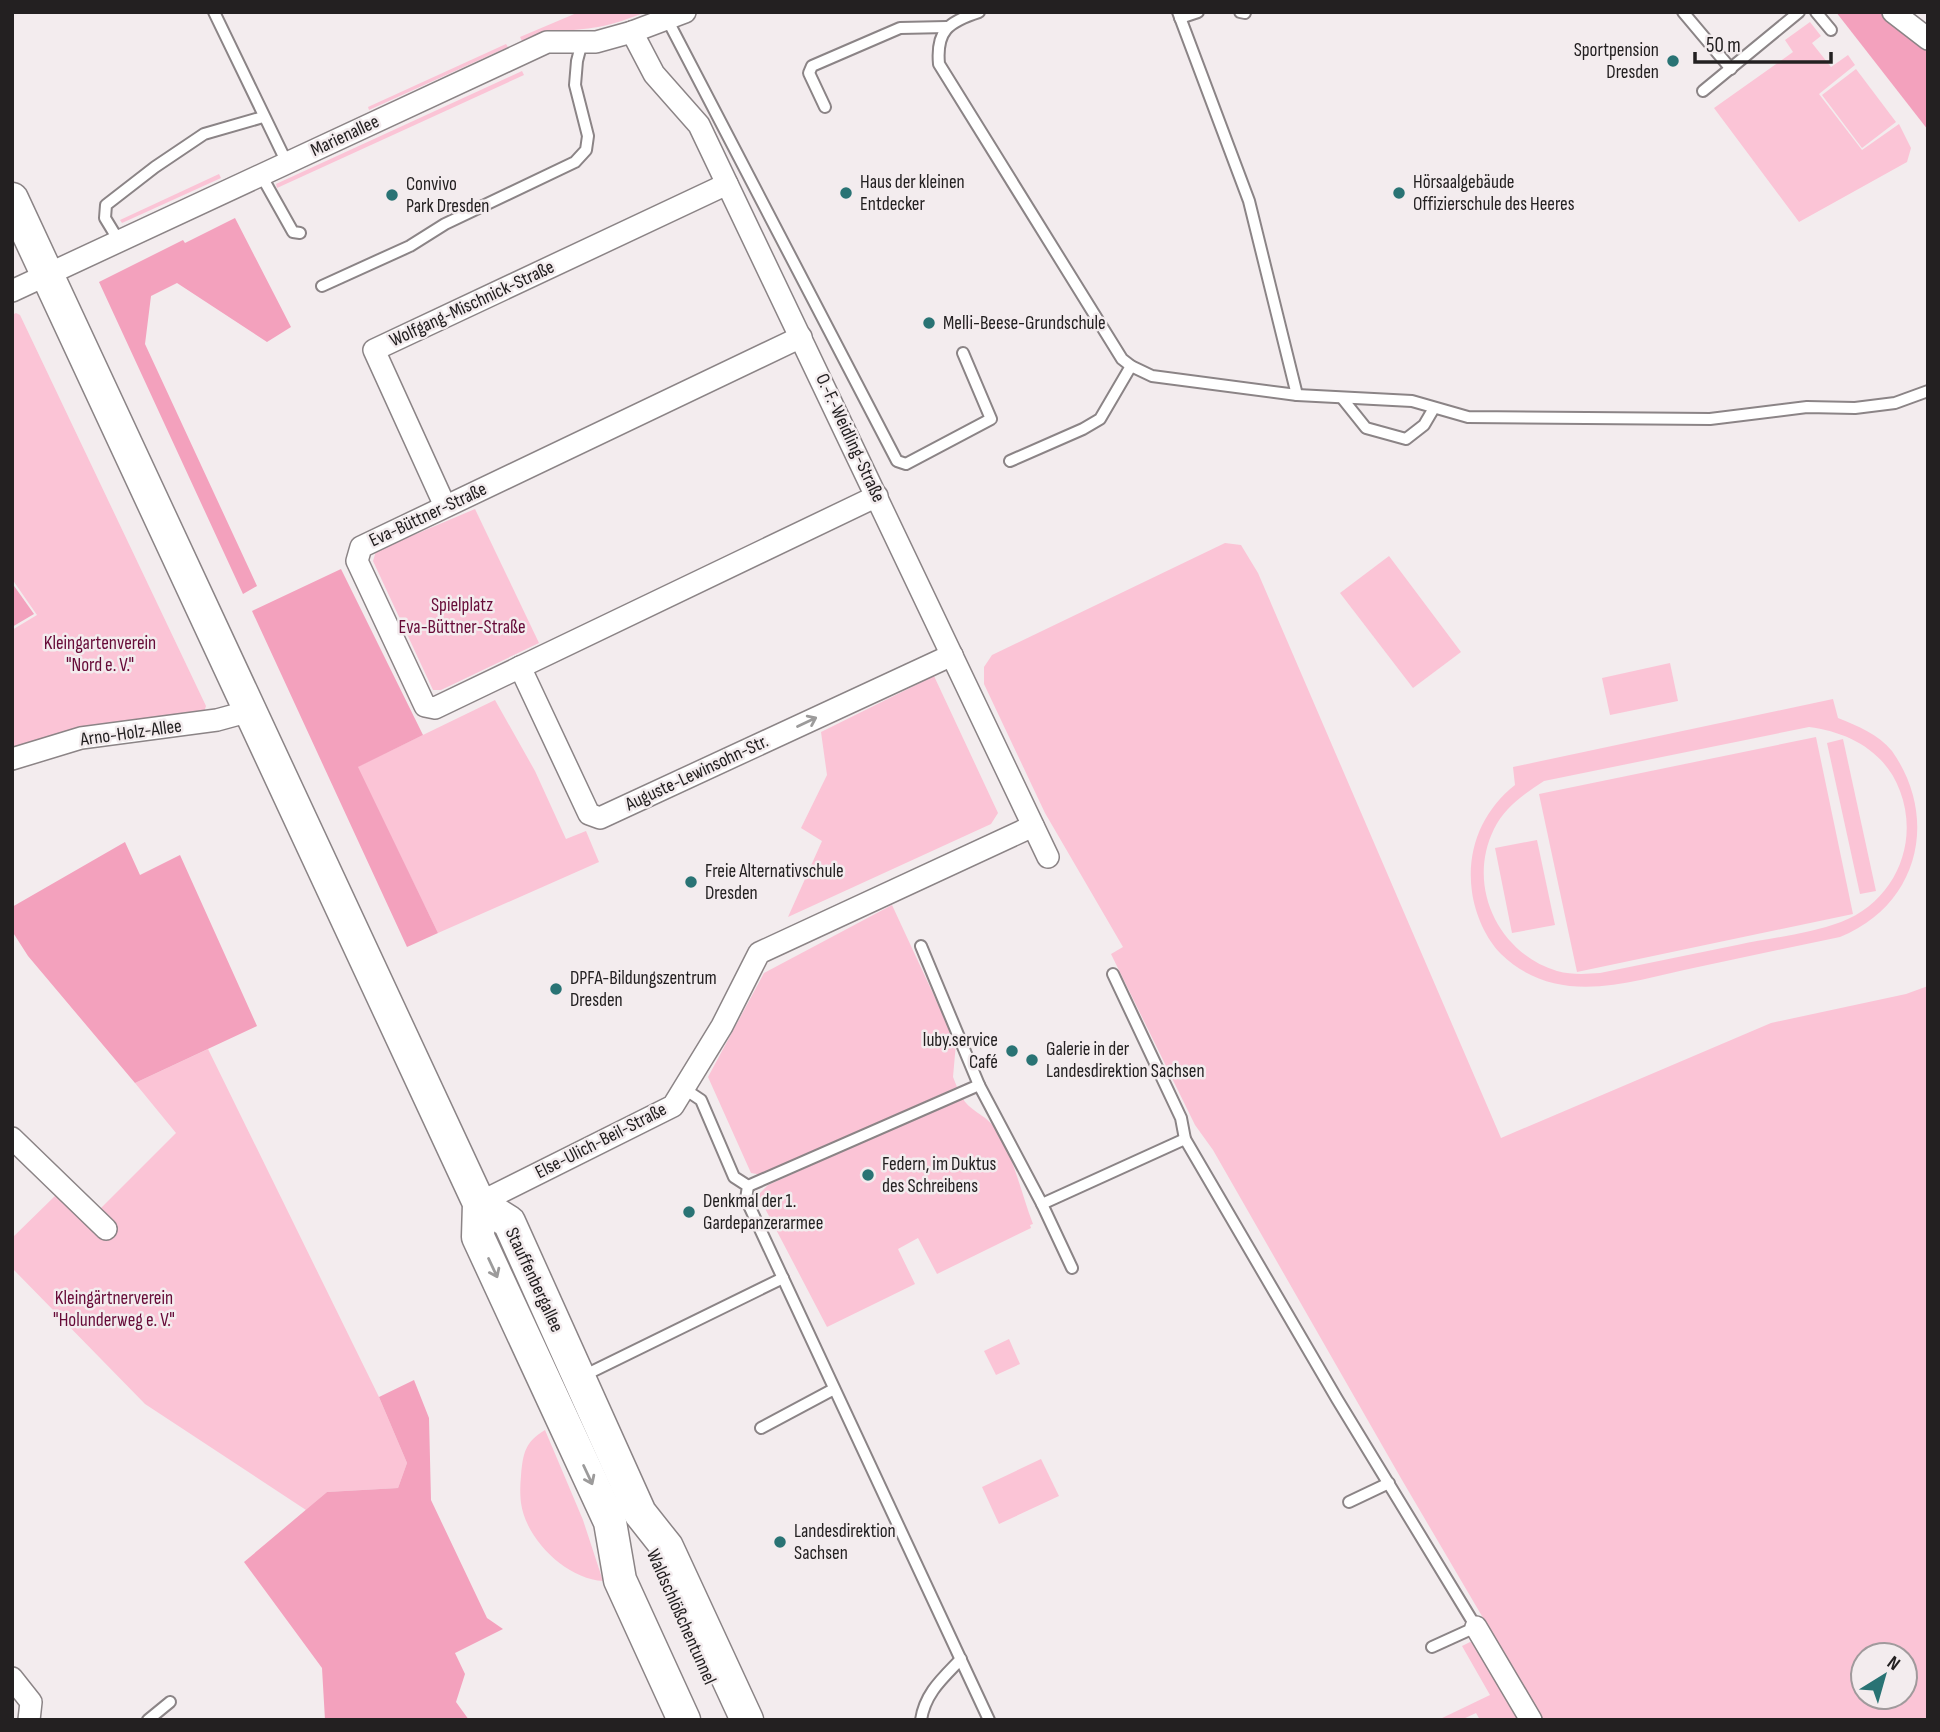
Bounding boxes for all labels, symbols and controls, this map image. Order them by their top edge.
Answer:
scale bar [1695,21,1832,65]
text: 50 m [1706,33,1741,58]
place label: Sportpension Dresden [1574,39,1659,84]
marker: Sportpension Dresden [1665,53,1681,69]
street label: Marienallee [307,110,383,162]
place label: Haus der kleinen Entdecker [860,171,965,216]
place label: Hörsaalgebäude Offizierschule des Heeres [1413,171,1575,216]
place label: Convivo Park Dresden [406,173,489,218]
marker: Haus der kleinen Entdecker [838,185,854,201]
marker: Hörsaalgebäude Offizierschule des Heeres [1391,185,1407,201]
marker: Convivo Park Dresden [384,187,400,203]
street label: Wolfgang-Mischnick-Straße [386,256,558,352]
place label: Melli-Beese-Grundschule [943,312,1106,335]
marker: Melli-Beese-Grundschule [921,315,937,331]
street label: O.-F.-Weidling-Straße [810,370,890,506]
street label: Eva-Büttner-Straße [366,478,490,552]
park label: Spielplatz Eva-Büttner-Straße [398,594,526,639]
park label: Kleingartenverein "Nord e. V." [44,632,156,677]
street label: Arno-Holz-Allee [78,715,183,752]
one-way arrow [796,715,817,728]
street label: Auguste-Lewinsohn-Str. [621,730,772,817]
place label: Freie Alternativschule Dresden [705,860,844,905]
marker: Freie Alternativschule Dresden [683,874,699,890]
place label: DPFA-Bildungszentrum Dresden [570,967,717,1012]
marker: DPFA-Bildungszentrum Dresden [548,981,564,997]
place label: luby.service Café [923,1029,998,1074]
place label: Galerie in der Landesdirektion Sachsen [1046,1038,1205,1083]
marker: luby.service Café [1004,1043,1020,1059]
marker: Galerie in der Landesdirektion Sachsen [1024,1052,1040,1068]
street label: Else-Ulich-Beil-Straße [531,1098,671,1184]
place label: Federn, im Duktus des Schreibens [882,1153,996,1198]
marker: Federn, im Duktus des Schreibens [860,1167,876,1183]
place label: Denkmal der 1. Gardepanzerarmee [703,1190,823,1235]
marker: Denkmal der 1. Gardepanzerarmee [681,1204,697,1220]
street label: Stauffenbergallee [500,1224,568,1336]
one-way arrow [486,1257,500,1278]
park label: Kleingärtnerverein "Holunderweg e. V." [53,1287,175,1332]
one-way arrow [582,1464,595,1485]
place label: Landesdirektion Sachsen [794,1520,896,1565]
marker: Landesdirektion Sachsen [772,1534,788,1550]
street label: Waldschlößchentunnel [641,1546,721,1688]
north arrow [1849,1641,1919,1711]
text: N [1882,1651,1904,1676]

